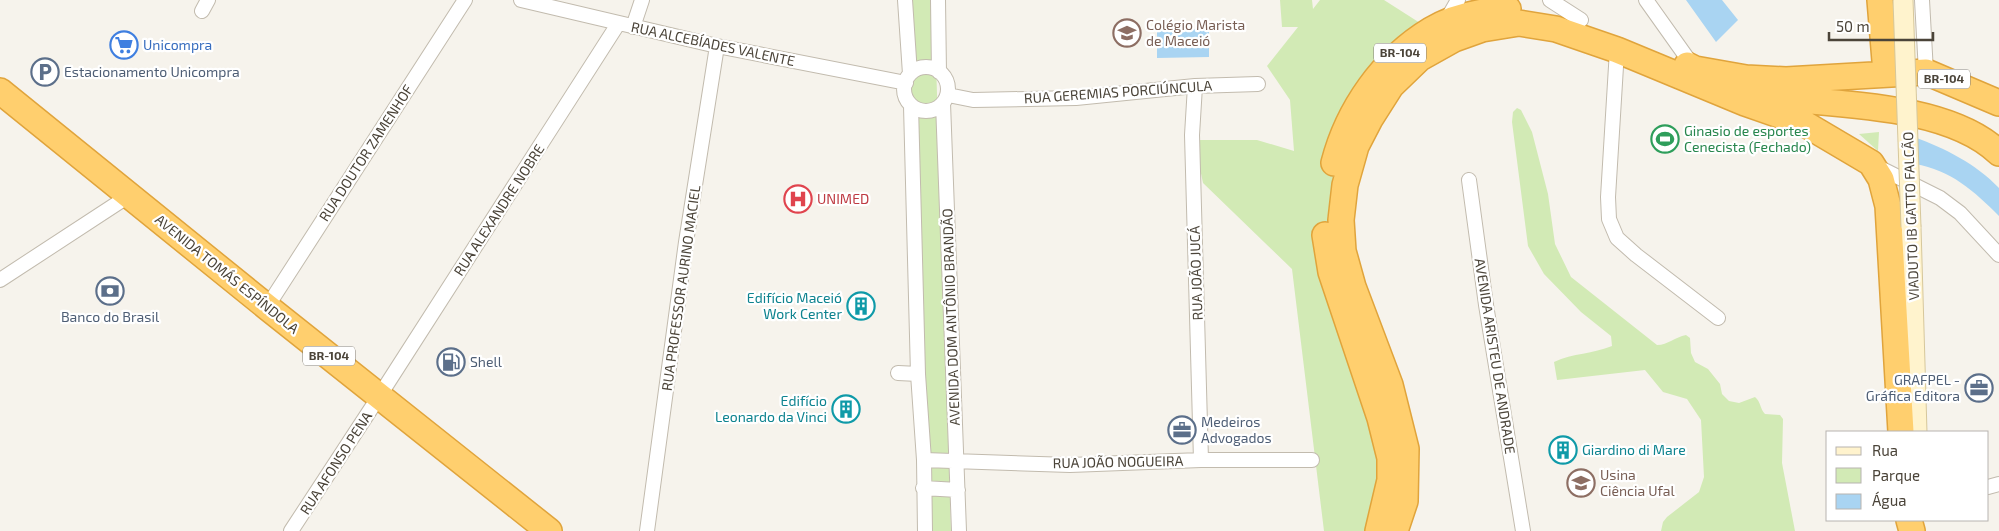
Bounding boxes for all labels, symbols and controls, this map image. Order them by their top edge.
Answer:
scale bar [1829,10,1933,42]
place label: Colégio Marista de Maceió [1146,16,1245,49]
text: 50 m [1836,17,1870,35]
street label: RUA ALCEBÍADES VALENTE [630,18,797,69]
school or university icon: Colégio Marista de Maceió [1112,18,1142,48]
supermarket icon: Unicompra [109,30,139,60]
place label: Unicompra [143,36,212,53]
road number: BR-104 [1374,44,1426,62]
parking icon: Estacionamento Unicompra [30,57,60,87]
place label: Estacionamento Unicompra [64,63,240,80]
road number: BR-104 [1918,70,1970,88]
street label: RUA GEREMIAS PORCIÚNCULA [1023,76,1213,107]
street label: RUA DOUTOR ZAMENHOF [315,81,416,224]
place label: Ginasio de esportes Cenecista (Fechado) [1684,122,1811,155]
sports icon: Ginasio de esportes Cenecista (Fechado) [1650,124,1680,154]
street label: VIADUTO IB GATTO FALCÃO [1899,131,1922,301]
street label: RUA ALEXANDRE NOBRE [450,141,548,279]
street label: RUA PROFESSOR AURINO MACIEL [658,184,703,392]
hospital icon: UNIMED [783,184,813,214]
place label: UNIMED [817,190,869,207]
street label: AVENIDA DOM ANTÔNIO BRANDÃO [938,208,963,426]
street label: AVENIDA TOMÁS ESPÍNDOLA [152,210,303,337]
street label: RUA JOÃO JUCÁ [1185,225,1206,321]
street label: AVENIDA ARISTEU DE ANDRADE [1472,257,1519,455]
bank icon: Banco do Brasil [95,276,125,306]
place label: Edifício Maceió Work Center [747,289,842,322]
building icon: Edifício Maceió Work Center [846,291,876,321]
place label: Banco do Brasil [61,308,160,325]
road number: BR-104 [303,346,355,366]
fuel station icon: Shell [436,347,466,377]
place label: Shell [470,353,503,370]
place label: GRAFPEL - Gráfica Editora [1866,371,1960,404]
office icon: GRAFPEL - Gráfica Editora [1964,373,1994,403]
place label: Edifício Leonardo da Vinci [715,392,827,425]
building icon: Edifício Leonardo da Vinci [831,394,861,424]
street label: RUA AFONSO PENA [296,408,375,517]
place label: Medeiros Advogados [1201,413,1272,446]
office icon: Medeiros Advogados [1167,415,1197,445]
legend [1826,431,1989,521]
building icon: Giardino di Mare [1548,435,1578,465]
place label: Giardino di Mare [1582,441,1686,458]
text: Rua [1872,441,1898,459]
street label: RUA JOÃO NOGUEIRA [1053,452,1184,471]
place label: Usina Ciência Ufal [1600,466,1676,499]
text: Parque [1872,466,1920,484]
school or university icon: Usina Ciência Ufal [1566,468,1596,498]
text: Água [1872,491,1907,509]

